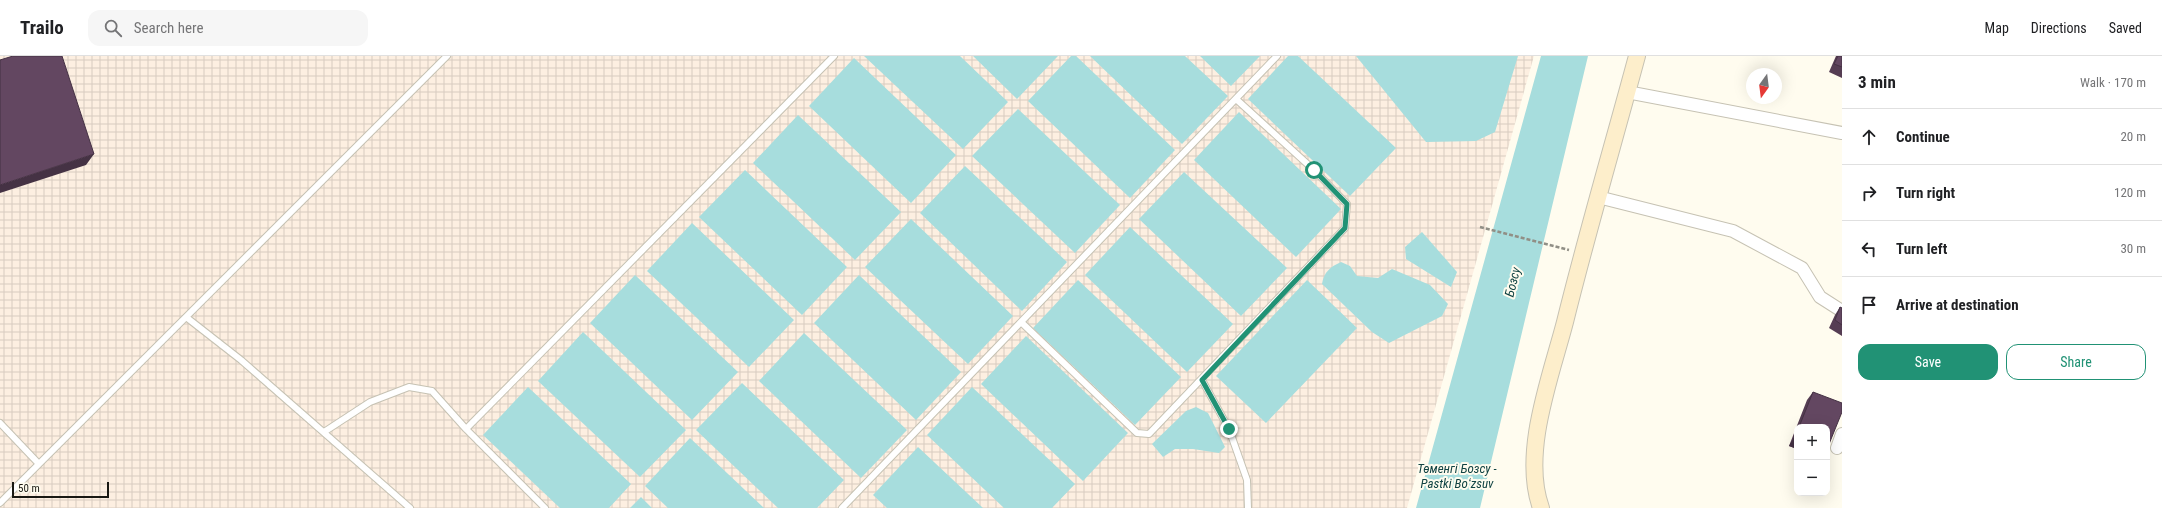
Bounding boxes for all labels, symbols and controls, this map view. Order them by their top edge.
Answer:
search box [88,10,368,46]
text: Trailo [20,16,64,39]
icon: search [102,17,124,39]
text: Search here [134,19,203,37]
text: Map [1985,20,2009,36]
text: Directions [2031,20,2087,36]
text: Saved [2109,20,2142,36]
north arrow [1746,68,1782,104]
text: 3 min [1858,72,1896,92]
text: Walk · 170 m [2080,75,2146,90]
icon: ahead [1858,126,1880,148]
text: Continue [1896,128,1950,146]
text: 20 m [2120,129,2146,144]
route start [1305,161,1323,179]
icon: right [1858,182,1880,204]
text: Turn right [1896,184,1955,202]
text: 120 m [2114,185,2146,200]
icon: left [1858,238,1880,260]
text: Turn left [1896,240,1947,258]
text: 30 m [2120,241,2146,256]
water label: Бозсу [1502,265,1524,299]
icon: arrive [1858,294,1880,316]
text: Arrive at destination [1896,296,2019,314]
button: Save [1858,344,1998,380]
button: Share [2006,344,2146,380]
route end [1220,420,1238,438]
map controls [1794,424,1830,496]
button: + [1794,424,1830,460]
button: − [1794,460,1830,496]
water label: Төменгі Бозсу - Pastki Boʻzsuv [1417,461,1497,491]
scale bar [12,480,109,499]
text: 50 m [18,482,40,495]

